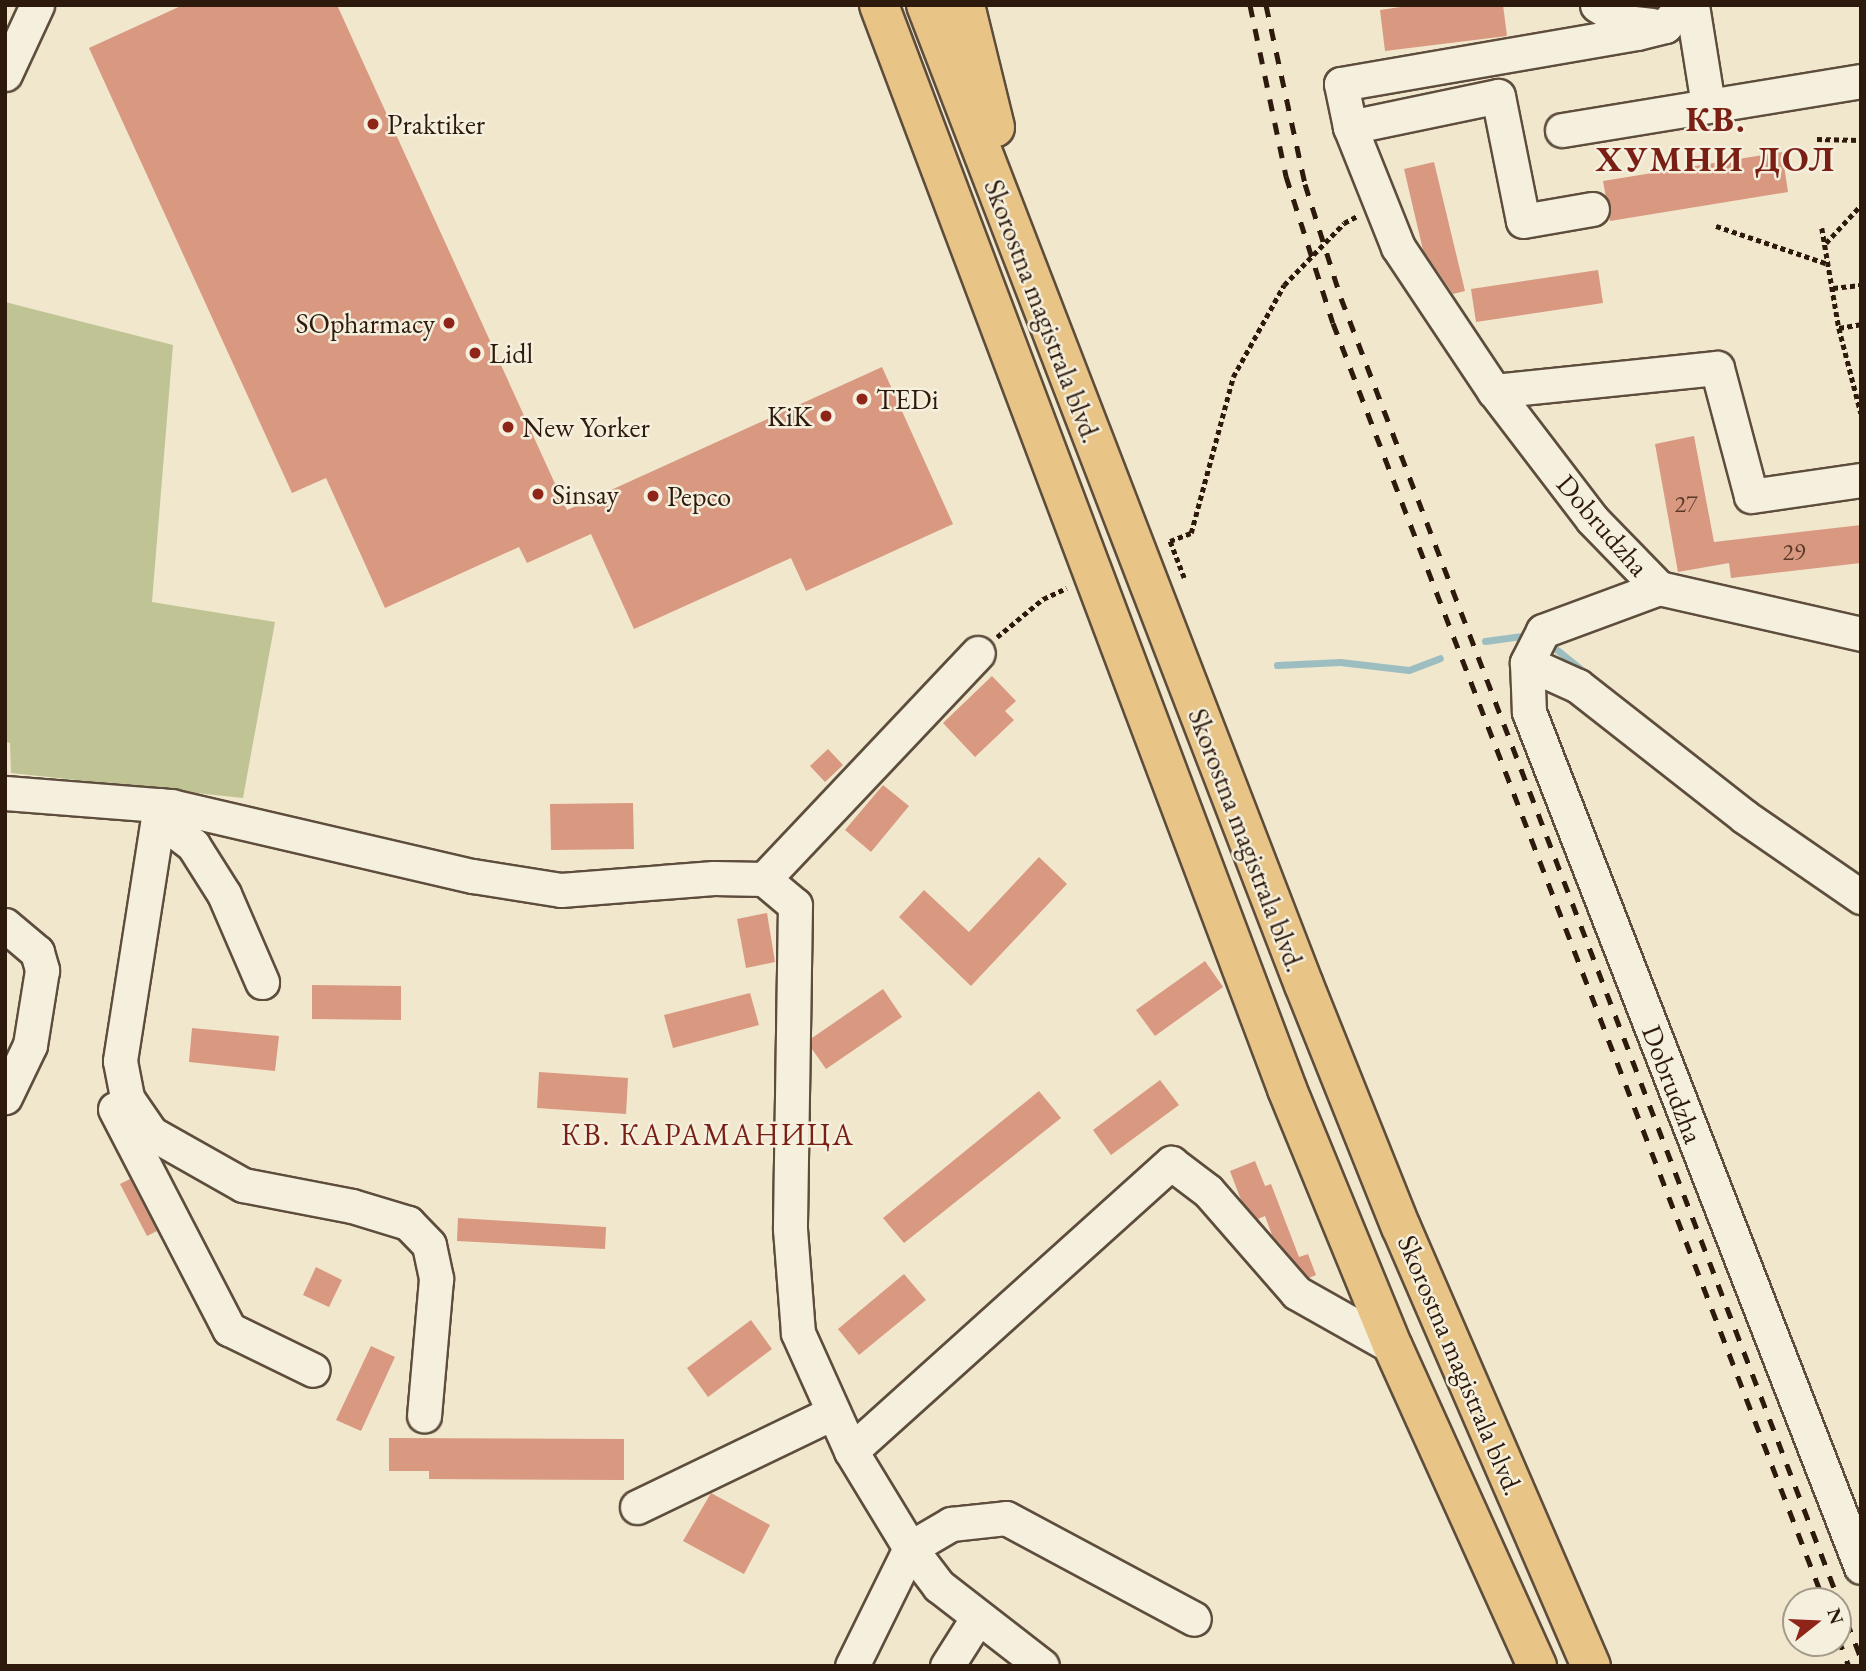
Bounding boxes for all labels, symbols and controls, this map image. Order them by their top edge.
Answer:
district label: КВ. ХУМНИ ДОЛ [1597,98,1835,180]
place label: Praktiker [387,107,485,141]
marker: Praktiker [365,116,381,132]
street label: Skorostna magistrala blvd. [977,175,1109,447]
place label: SOpharmacy [296,306,435,340]
marker: SOpharmacy [441,315,457,331]
place label: Lidl [489,336,533,370]
marker: Lidl [467,345,483,361]
place label: TEDi [876,382,939,416]
marker: TEDi [854,391,870,407]
place label: KiK [767,399,812,433]
marker: KiK [818,408,834,424]
place label: New Yorker [522,410,650,444]
marker: New Yorker [500,419,516,435]
street label: Dobrudzha [1550,467,1656,583]
place label: Sinsay [552,477,619,511]
place label: Pepco [667,479,731,513]
marker: Sinsay [530,486,546,502]
marker: Pepco [645,488,661,504]
house number: 27 [1674,490,1698,518]
house number: 29 [1782,538,1806,566]
street label: Skorostna magistrala blvd. [1181,704,1313,976]
street label: Dobrudzha [1635,1020,1711,1148]
district label: КВ. КАРАМАНИЦА [563,1117,853,1153]
street label: Skorostna magistrala blvd. [1391,1230,1531,1500]
north arrow [1782,1587,1852,1657]
text: N [1821,1605,1850,1627]

